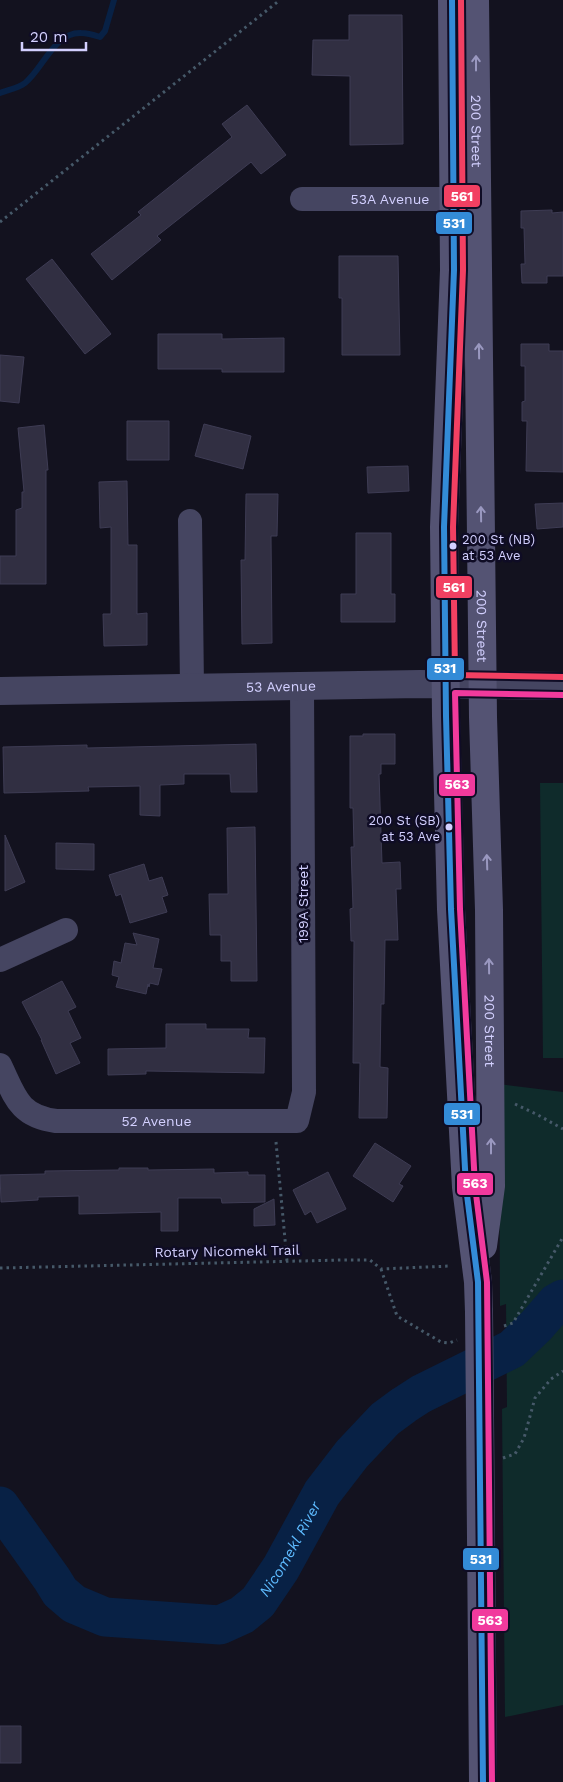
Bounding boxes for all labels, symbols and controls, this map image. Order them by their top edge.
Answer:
scale bar [22,20,86,52]
text: 20 m [30,28,68,46]
one-way arrow [471,55,481,71]
street label: 200 Street [468,95,485,167]
line badge: 561 [443,184,481,208]
text: 561 [451,188,473,204]
street label: 53A Avenue [351,191,429,207]
line badge: 531 [435,211,473,235]
text: 531 [443,215,465,231]
one-way arrow [474,343,484,360]
one-way arrow [476,506,486,522]
place label: 200 St (NB) at 53 Ave [462,532,535,563]
marker: 200 St (NB) at 53 Ave [448,541,458,551]
line badge: 561 [435,575,473,599]
text: 561 [443,579,465,595]
street label: 200 Street [474,590,490,662]
line badge: 531 [426,657,465,681]
text: 531 [434,660,456,676]
street label: 53 Avenue [246,678,316,695]
line badge: 563 [438,773,476,797]
text: 563 [444,776,470,792]
place label: 200 St (SB) at 53 Ave [368,813,440,844]
marker: 200 St (SB) at 53 Ave [444,822,454,832]
one-way arrow [483,854,492,870]
street label: 199A Street [295,865,311,943]
one-way arrow [484,959,494,975]
street label: 200 Street [482,995,498,1067]
line badge: 531 [443,1102,481,1126]
text: 531 [451,1106,473,1122]
street label: 52 Avenue [121,1113,191,1129]
one-way arrow [486,1139,496,1155]
line badge: 563 [456,1172,494,1196]
text: 563 [462,1175,488,1191]
street label: Rotary Nicomekl Trail [154,1242,300,1260]
water label: Nicomekl River [255,1497,325,1600]
line badge: 531 [462,1547,500,1571]
text: 531 [470,1551,492,1567]
line badge: 563 [471,1608,509,1632]
text: 563 [477,1612,503,1628]

